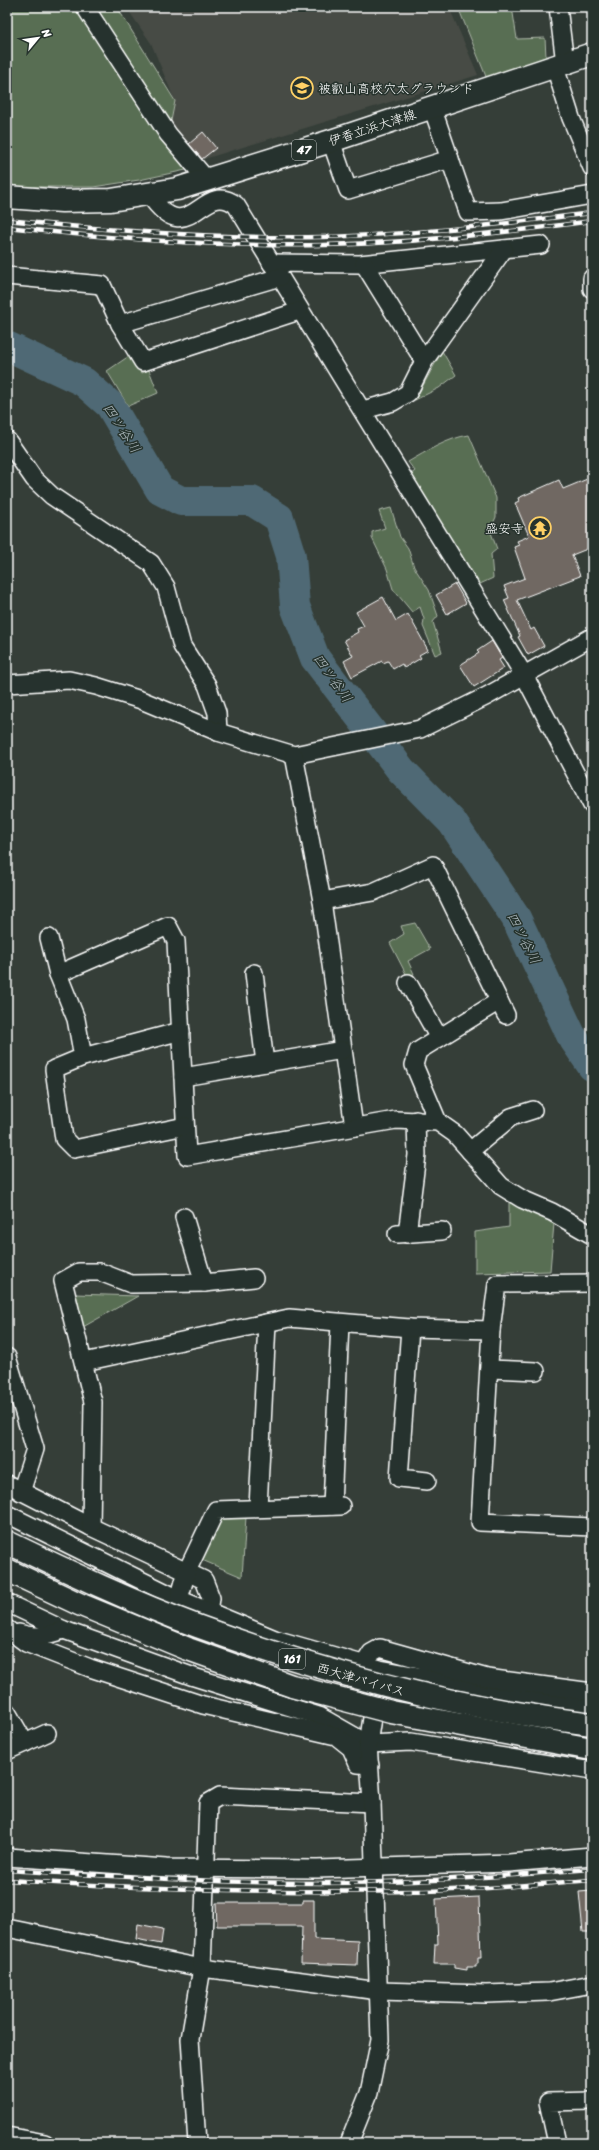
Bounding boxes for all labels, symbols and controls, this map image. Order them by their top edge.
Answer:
north arrow [18,18,58,58]
text: N [36,25,57,42]
school or university icon: 被叡山高校穴太グラウンド [289,75,315,101]
place label: 被叡山高校穴太グラウンド [318,77,474,100]
street label: 伊香立浜大津線 [325,102,420,152]
road number: 47 [292,140,316,160]
water label: 四ツ谷川 [96,398,147,459]
temple icon: 盛安寺 [527,515,553,541]
place label: 盛安寺 [485,517,524,540]
water label: 四ツ谷川 [306,648,359,708]
water label: 四ツ谷川 [500,908,547,969]
road number: 161 [279,1649,305,1669]
street label: 西大津バイパス [314,1656,408,1703]

